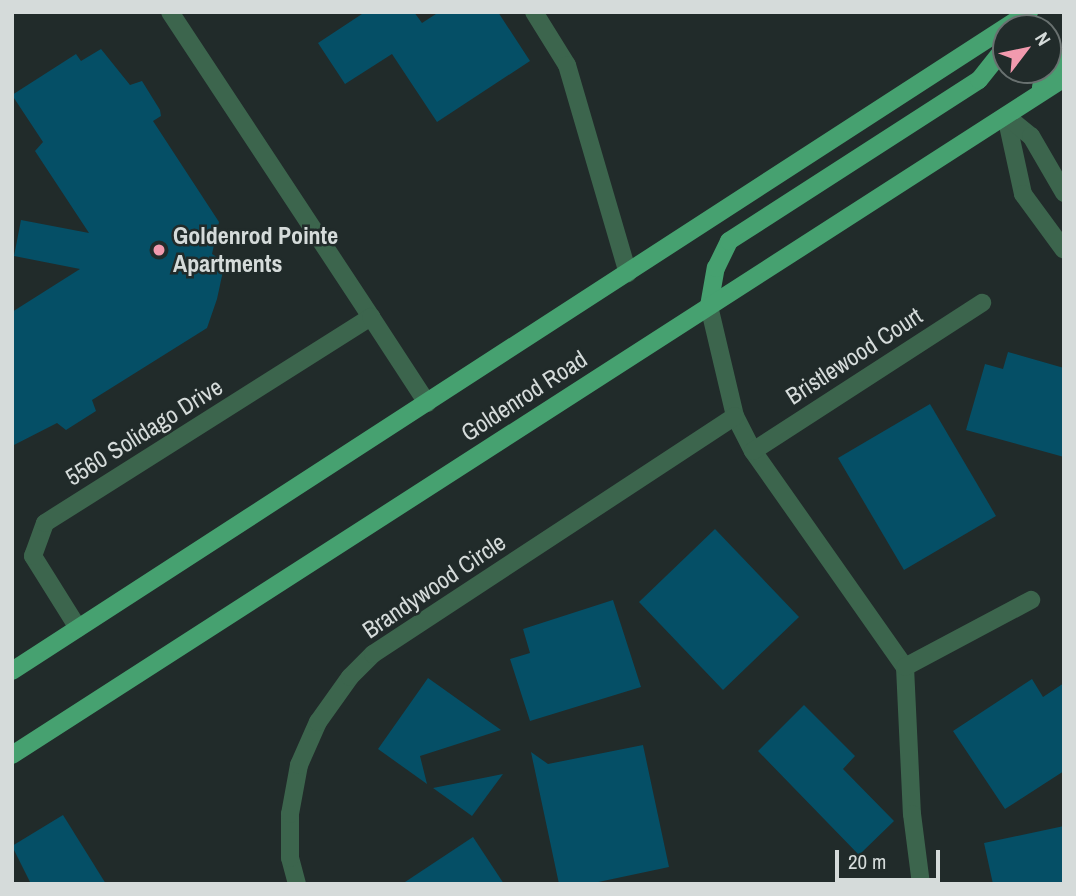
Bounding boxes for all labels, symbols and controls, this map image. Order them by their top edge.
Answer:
north arrow [992,14,1062,84]
text: N [1029,27,1057,51]
place label: Goldenrod Pointe Apartments [173,222,338,278]
marker: Goldenrod Pointe Apartments [151,242,167,258]
street label: Bristlewood Court [781,301,927,411]
street label: Goldenrod Road [456,345,592,447]
street label: 5560 Solidago Drive [60,372,228,492]
street label: Brandywood Circle [357,528,511,644]
scale bar [838,836,943,880]
text: 20 m [848,847,886,876]

